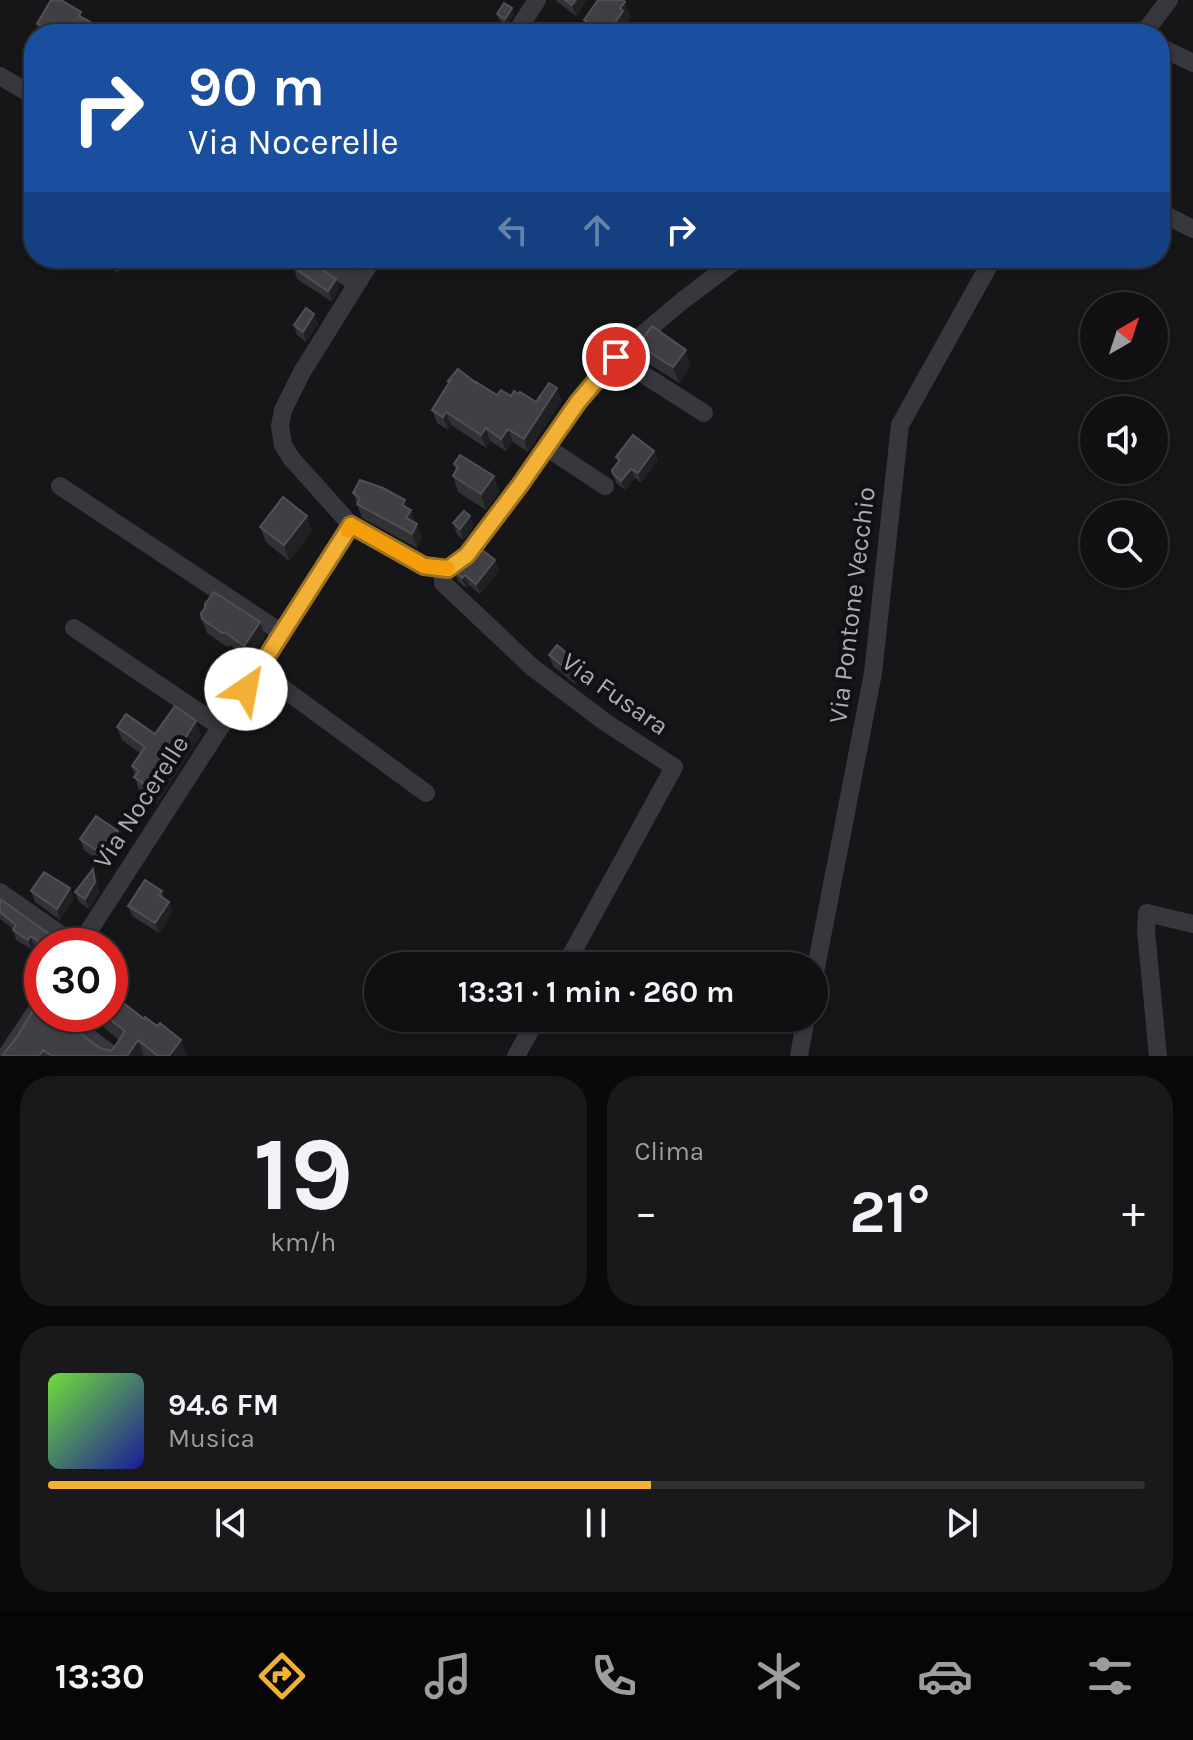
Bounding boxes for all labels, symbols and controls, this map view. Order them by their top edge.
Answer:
text: 90 m [188,54,325,119]
icon: right [56,56,160,160]
text: Via Nocerelle [188,121,399,163]
icon: left [491,208,535,252]
icon: ahead [575,208,619,252]
icon: right [659,208,703,252]
north arrow [1080,292,1168,380]
map controls [1080,292,1168,588]
pin [582,323,650,391]
icon: arrive [594,335,638,379]
button: sound [1080,396,1168,484]
street label: Via Pontone Vecchio [822,485,882,725]
button: search [1080,500,1168,588]
street label: Via Fusara [556,646,674,742]
position arrow [204,647,288,731]
street label: Via Nocerelle [87,730,195,874]
speed limit sign: 30 [24,928,128,1032]
text: 13:31 · 1 min · 260 m [458,974,734,1010]
text: 19 [253,1114,354,1235]
text: Clima [635,1136,704,1167]
text: 21° [849,1177,930,1247]
text: − [635,1187,658,1238]
text: + [1122,1187,1145,1238]
text: km/h [270,1227,336,1258]
text: 94.6 FM [168,1387,279,1423]
text: Musica [168,1423,255,1454]
icon: previous [209,1501,253,1545]
icon: pause [574,1501,618,1545]
icon: next [940,1501,984,1545]
icon: directions [254,1648,310,1704]
icon: music [420,1648,476,1704]
icon: phone [586,1648,642,1704]
icon: climate [751,1648,807,1704]
icon: car [917,1648,973,1704]
icon: filters [1082,1648,1138,1704]
text: 13:30 [55,1655,145,1697]

